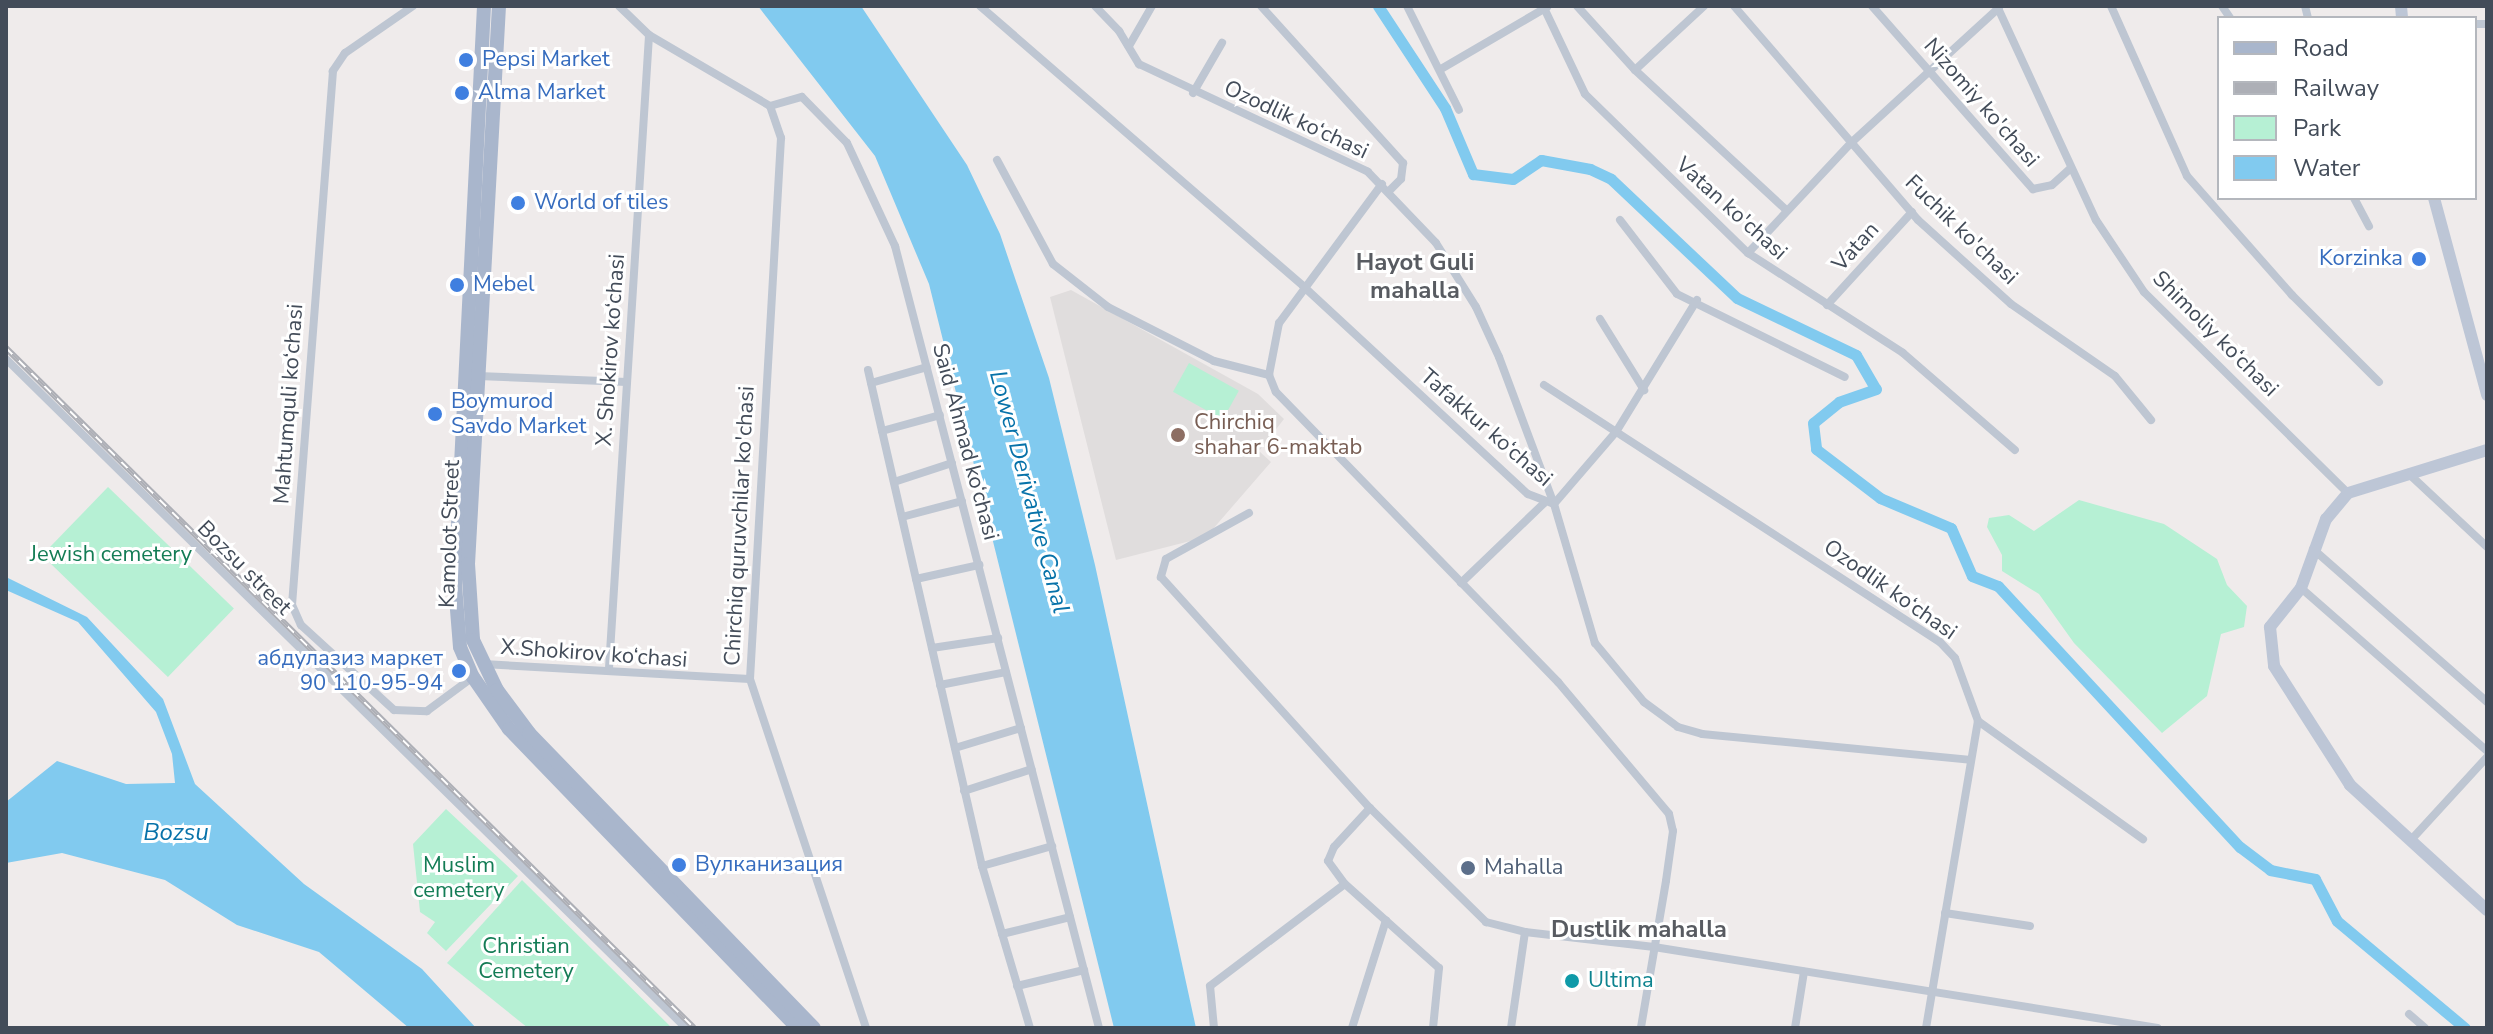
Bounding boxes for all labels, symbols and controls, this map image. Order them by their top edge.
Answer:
legend [2217,16,2477,200]
text: Road [2293,32,2349,64]
street label: Nizomiy ko'chasi [1918,33,2044,173]
place label: Pepsi Market [482,47,610,73]
marker: Pepsi Market [457,51,475,69]
text: Railway [2293,72,2379,104]
street label: Ozodlik ko‘chasi [1219,75,1373,165]
place label: Alma Market [478,80,605,106]
marker: Alma Market [453,84,471,102]
text: Park [2293,112,2341,144]
street label: Vatan ko'chasi [1670,152,1792,266]
text: Water [2293,152,2360,184]
street label: Fuchik ko'chasi [1899,170,2023,290]
place label: World of tiles [534,190,669,216]
marker: World of tiles [509,194,527,212]
street label: Vatan [1827,217,1885,277]
place label: Korzinka [2319,246,2403,272]
district label: Hayot Guli mahalla [1356,249,1474,305]
marker: Korzinka [2410,250,2428,268]
street label: X. Shokirov ko‘chasi [591,253,631,447]
street label: Shimoliy ko‘chasi [2147,266,2283,402]
place label: Mebel [473,272,535,298]
marker: Mebel [448,276,466,294]
street label: Mahtumquli ko‘chasi [269,303,309,505]
street label: Said Ahmad ko‘chasi [926,341,1004,543]
street label: Tafakkur ko‘chasi [1415,363,1557,493]
water label: Lower Derivative Canal [983,367,1075,617]
street label: Chirchiq quruvchilar ko'chasi [719,385,761,667]
place label: Boymurod Savdo Market [451,388,586,440]
marker: Boymurod Savdo Market [426,405,444,423]
place label: Chirchiq shahar 6-maktab [1194,409,1362,460]
marker: Chirchiq shahar 6-maktab [1169,426,1187,444]
street label: Kamolot Street [434,459,466,609]
street label: Bozsu street [191,515,297,621]
street label: Ozodlik ko‘chasi [1818,534,1962,646]
park label: Jewish cemetery [30,542,192,568]
street label: X.Shokirov ko‘chasi [500,634,688,674]
place label: абдулазиз маркет 90 110-95-94 [257,645,443,696]
marker: абдулазиз маркет 90 110-95-94 [450,662,468,680]
water label: Bozsu [143,819,209,847]
park label: Muslim cemetery [413,852,505,904]
place label: Вулканизация [695,852,843,878]
place label: Mahalla [1484,855,1563,881]
marker: Вулканизация [670,856,688,874]
marker: Mahalla [1459,859,1477,877]
district label: Dustlik mahalla [1551,916,1727,944]
park label: Christian Cemetery [478,933,574,984]
place label: Ultima [1588,968,1654,994]
marker: Ultima [1563,972,1581,990]

